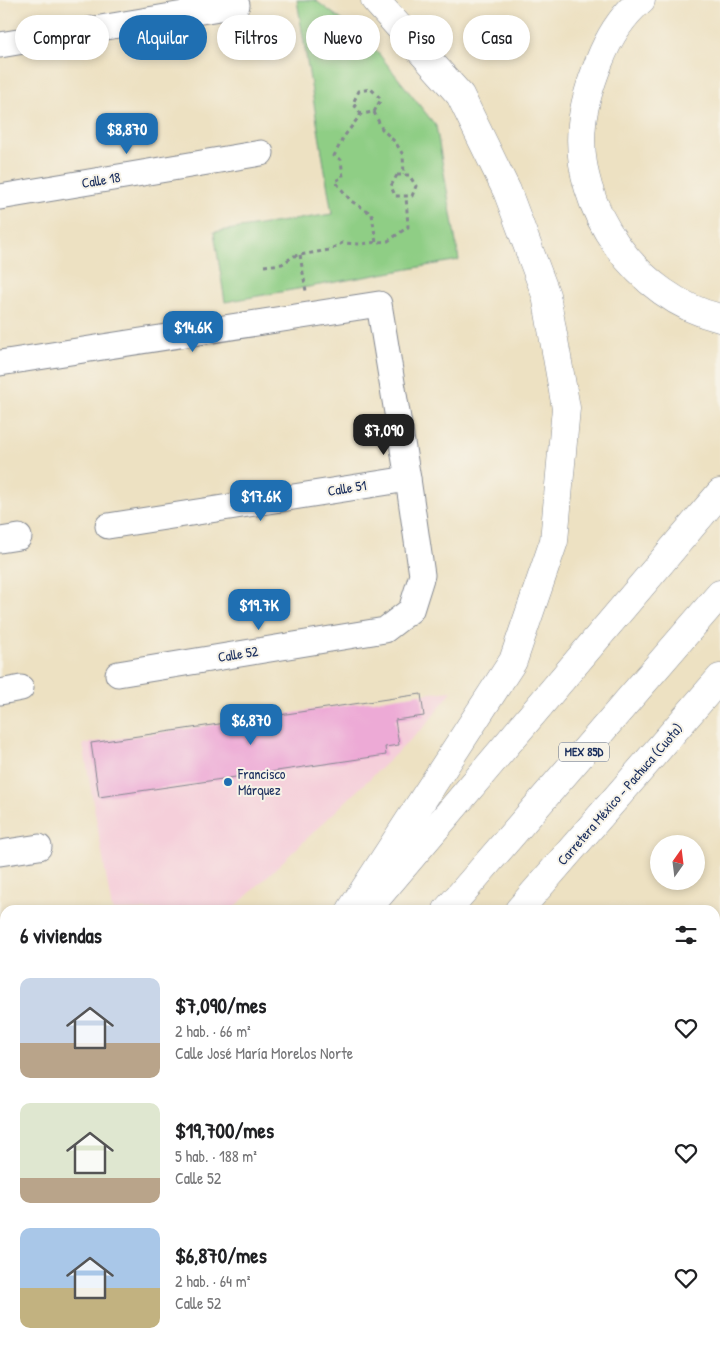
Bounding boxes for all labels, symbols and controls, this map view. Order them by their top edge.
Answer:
chip: Comprar [15,15,109,60]
chip: Alquilar [119,15,207,60]
chip: Filtros [217,15,296,60]
chip: Nuevo [306,15,380,60]
chip: Piso [390,15,453,60]
chip: Casa [463,15,530,60]
pin: $8,870 [86,112,168,155]
text: $8,870 [107,118,147,140]
street label: Calle 18 [80,167,122,192]
pin: $14.6K [152,310,234,353]
text: $14.6K [174,316,212,338]
pin: $7,090 [343,414,425,456]
text: $7,090 [364,419,404,441]
street label: Calle 51 [326,475,368,500]
pin: $17.6K [220,480,302,522]
text: $17.6K [241,485,281,507]
pin: $19.7K [218,588,300,631]
text: $19.7K [239,594,279,616]
street label: Calle 52 [216,641,260,666]
pin: $6,870 [210,704,292,746]
text: $6,870 [231,709,271,731]
street label: Carretera México - Pachuca (Cuota) [553,718,687,869]
road number: MEX 85D [559,742,609,762]
place label: Francisco Márquez [237,764,286,800]
marker: Francisco Márquez [222,776,234,788]
north arrow [650,835,705,890]
map controls [650,835,705,890]
text: 6 viviendas [20,921,102,950]
icon: filters [672,921,700,949]
text: $7,090/mes [175,991,266,1020]
icon: home [60,998,120,1058]
icon: heart [672,1014,700,1042]
text: 2 hab. · 66 m² [175,1020,251,1042]
text: Calle José María Morelos Norte [175,1042,353,1064]
text: $19,700/mes [175,1116,274,1145]
icon: home [60,1123,120,1183]
icon: heart [672,1139,700,1167]
text: 5 hab. · 188 m² [175,1145,257,1167]
text: Calle 52 [175,1167,221,1189]
text: $6,870/mes [175,1241,267,1270]
icon: home [60,1248,120,1308]
icon: heart [672,1264,700,1292]
text: 2 hab. · 64 m² [175,1270,250,1292]
text: Calle 52 [175,1292,221,1314]

